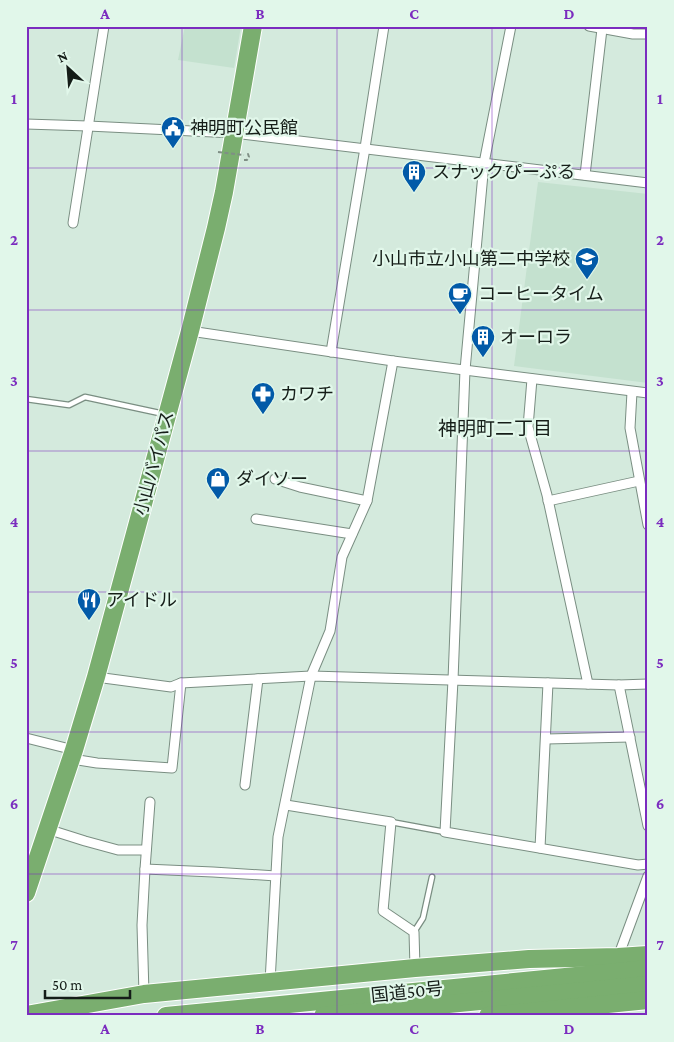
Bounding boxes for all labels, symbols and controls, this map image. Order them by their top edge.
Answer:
text: A [99,5,110,22]
text: B [255,5,265,22]
text: C [409,5,419,22]
text: D [563,5,575,22]
north arrow [42,42,92,92]
text: N [55,47,71,66]
text: 1 [11,90,17,107]
text: 1 [657,90,663,107]
public building icon: 神明町公民館 [160,115,186,149]
place label: 神明町公民館 [190,118,298,138]
building icon: スナックぴーぷる [401,159,427,193]
place label: スナックぴーぷる [432,162,575,182]
text: 2 [10,231,18,248]
text: 2 [656,231,664,248]
school or university icon: 小山市立小山第二中学校 [574,246,600,280]
place label: 小山市立小山第二中学校 [372,249,570,269]
cafe icon: コーヒータイム [447,281,473,315]
place label: コーヒータイム [478,284,604,304]
building icon: オーロラ [470,324,496,358]
place label: オーロラ [500,327,572,347]
text: 3 [10,372,18,389]
text: 3 [656,372,664,389]
pharmacy icon: カワチ [250,381,276,415]
place label: カワチ [280,384,334,404]
street label: 小山バイパス [130,408,178,518]
district label: 神明町二丁目 [438,418,552,439]
shop icon: ダイソー [205,466,231,500]
place label: ダイソー [236,469,308,489]
text: 4 [10,513,19,530]
text: 4 [656,513,665,530]
restaurant icon: アイドル [76,587,102,621]
place label: アイドル [106,590,177,610]
text: 5 [10,654,18,671]
text: 5 [656,654,664,671]
text: 6 [10,795,18,812]
text: 6 [656,795,664,812]
text: 7 [10,936,18,953]
text: 7 [656,936,664,953]
scale bar [45,967,130,999]
text: 50 m [52,977,82,993]
street label: 国道50号 [370,978,444,1006]
text: A [99,1020,110,1037]
text: B [255,1020,265,1037]
text: C [409,1020,419,1037]
text: D [563,1020,575,1037]

